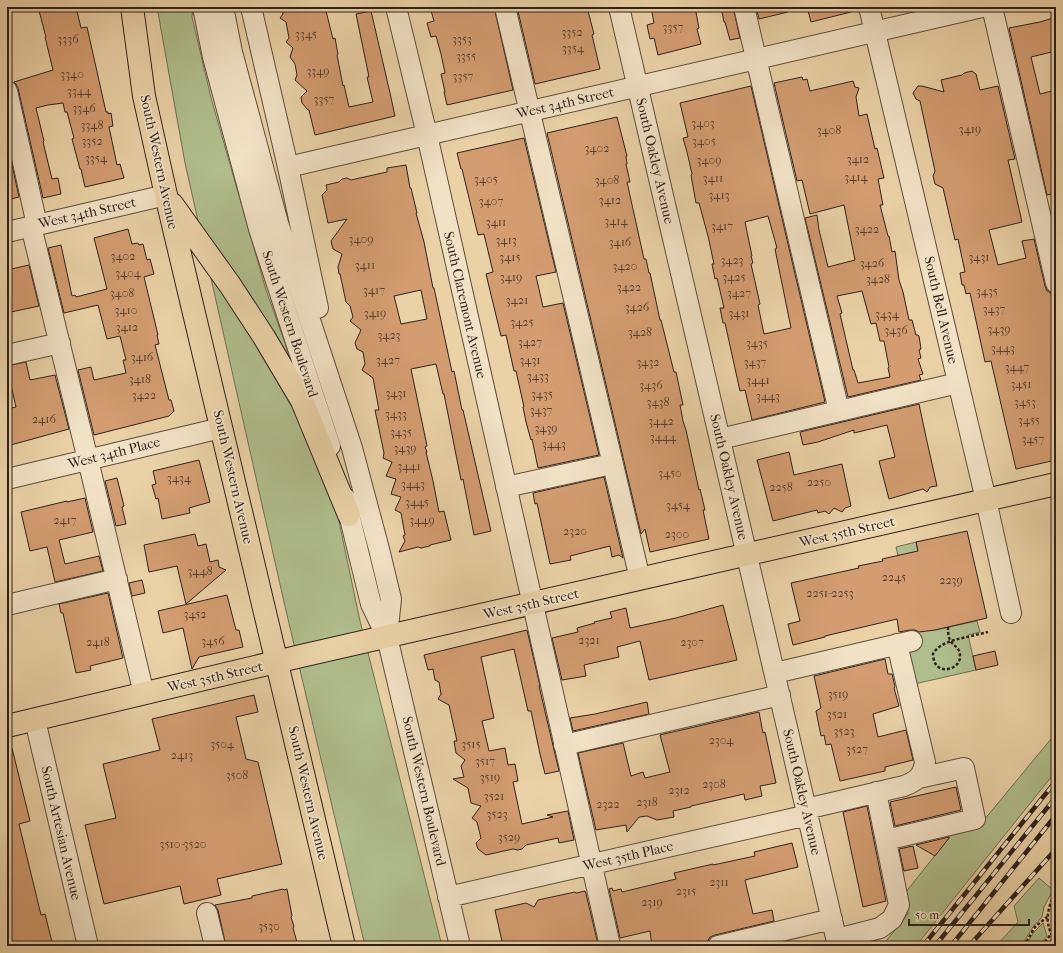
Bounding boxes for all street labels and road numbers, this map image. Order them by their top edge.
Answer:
street label: West 34th Street [514,84,616,123]
street label: South Western Avenue [136,93,182,231]
street label: South Oakley Avenue [632,96,678,226]
street label: West 34th Street [36,194,138,233]
street label: South Claremont Avenue [440,230,490,380]
street label: South Western Boulevard [258,249,322,400]
street label: South Bell Avenue [920,255,962,365]
street label: South Western Avenue [209,408,257,546]
street label: South Oakley Avenue [706,412,752,542]
street label: West 34th Place [65,433,162,473]
street label: West 35th Street [797,513,896,551]
street label: West 35th Street [481,585,580,623]
street label: West 35th Street [165,658,264,696]
street label: South Western Boulevard [398,714,450,868]
street label: South Western Avenue [284,724,332,862]
street label: South Oakley Avenue [779,727,825,857]
street label: South Artesian Avenue [37,764,85,902]
street label: West 35th Place [580,837,675,875]

